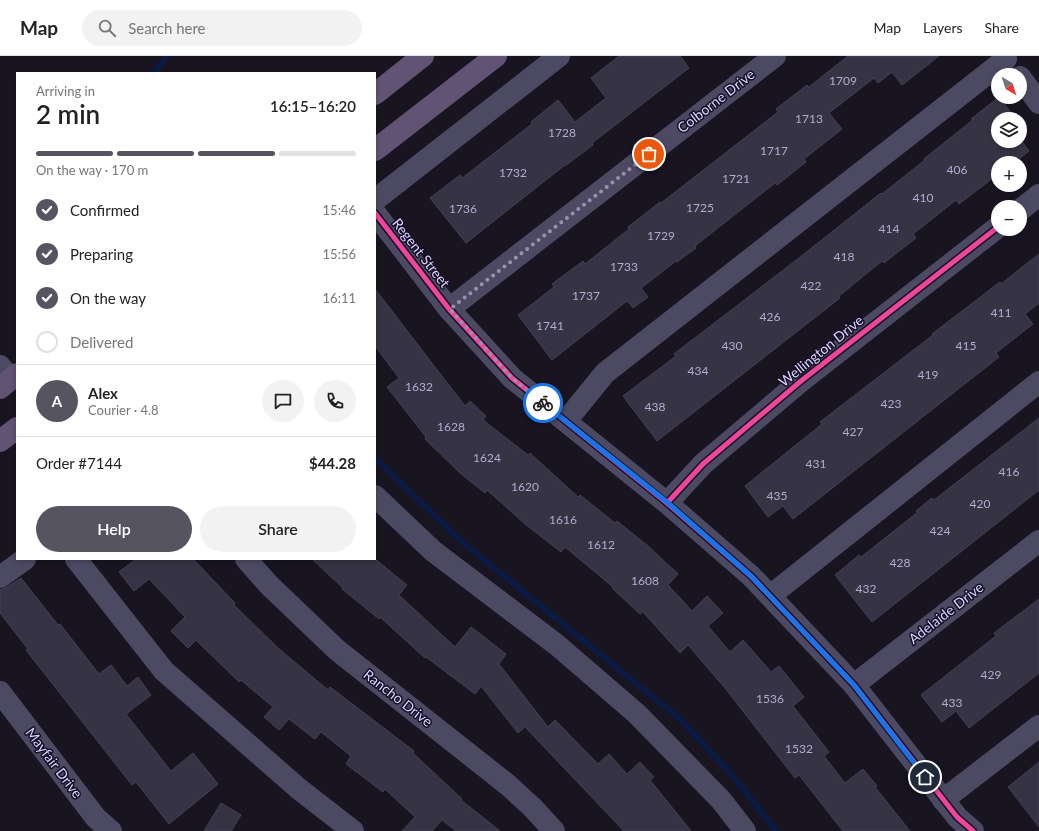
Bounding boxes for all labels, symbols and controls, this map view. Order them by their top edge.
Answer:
search box [82,10,362,46]
text: Map [20,16,58,39]
icon: search [96,17,118,39]
text: Search here [128,19,206,37]
text: Map [873,19,901,36]
text: Layers [923,19,963,36]
text: Share [985,19,1019,36]
street label: Colborne Drive [674,65,758,136]
north arrow [991,68,1027,104]
map controls [991,68,1027,236]
house number: 1709 [829,73,857,88]
text: Arriving in [36,83,95,99]
text: 16:15–16:20 [270,97,356,115]
text: 2 min [36,98,100,130]
house number: 1713 [795,111,823,126]
button: layers [991,112,1027,148]
house number: 1728 [548,125,576,140]
pin [632,137,666,171]
icon: bag [638,143,660,165]
house number: 1717 [760,143,788,158]
button: + [991,156,1027,192]
text: On the way · 170 m [36,162,148,178]
house number: 406 [947,162,967,177]
house number: 1732 [499,165,527,180]
house number: 1721 [722,171,750,186]
house number: 410 [913,190,933,205]
icon: check [36,199,58,221]
house number: 1725 [686,200,714,215]
button: − [991,200,1027,236]
text: Confirmed [70,201,139,219]
house number: 1736 [449,201,477,216]
text: 15:46 [323,202,356,218]
street label: Regent Street [389,215,454,291]
house number: 414 [879,221,899,236]
house number: 1729 [647,228,675,243]
icon: check [36,243,58,265]
text: Preparing [70,245,133,263]
text: 15:56 [323,246,356,262]
house number: 418 [834,249,854,264]
house number: 1733 [610,259,638,274]
house number: 422 [801,278,821,293]
icon: check [36,287,58,309]
house number: 1737 [572,288,600,303]
text: On the way [70,289,146,307]
text: 16:11 [323,290,356,306]
house number: 411 [991,305,1011,320]
house number: 426 [760,309,780,324]
street label: Wellington Drive [775,311,866,390]
house number: 1741 [536,318,564,333]
text: Delivered [70,333,133,351]
house number: 430 [722,338,742,353]
house number: 415 [956,338,976,353]
house number: 434 [688,363,708,378]
house number: 419 [918,367,938,382]
house number: 1632 [405,379,433,394]
button: chat [262,380,304,422]
button: phone [314,380,356,422]
courier [523,383,563,423]
text: Alex [88,384,118,402]
text: A [52,392,62,410]
icon: bike [532,392,554,414]
house number: 423 [881,396,901,411]
house number: 438 [645,399,665,414]
text: Courier · 4.8 [88,402,159,418]
house number: 1628 [437,419,465,434]
house number: 427 [843,424,863,439]
house number: 1624 [473,450,501,465]
text: Order #7144 [36,454,122,472]
text: $44.28 [309,454,356,472]
house number: 431 [806,456,826,471]
house number: 416 [999,464,1019,479]
house number: 1620 [511,479,539,494]
house number: 435 [767,488,787,503]
house number: 420 [970,496,990,511]
button: Help [36,506,192,552]
button: Share [200,506,356,552]
house number: 1616 [549,512,577,527]
house number: 424 [930,523,950,538]
house number: 1612 [587,537,615,552]
house number: 428 [890,555,910,570]
house number: 1608 [631,573,659,588]
street label: Adelaide Drive [905,578,987,647]
house number: 432 [856,581,876,596]
street label: Rancho Drive [360,665,436,730]
house number: 429 [981,667,1001,682]
house number: 1536 [756,691,784,706]
house number: 433 [942,695,962,710]
street label: Mayfair Drive [22,724,86,801]
house number: 1532 [785,741,813,756]
pin [908,760,942,794]
icon: home [914,766,936,788]

